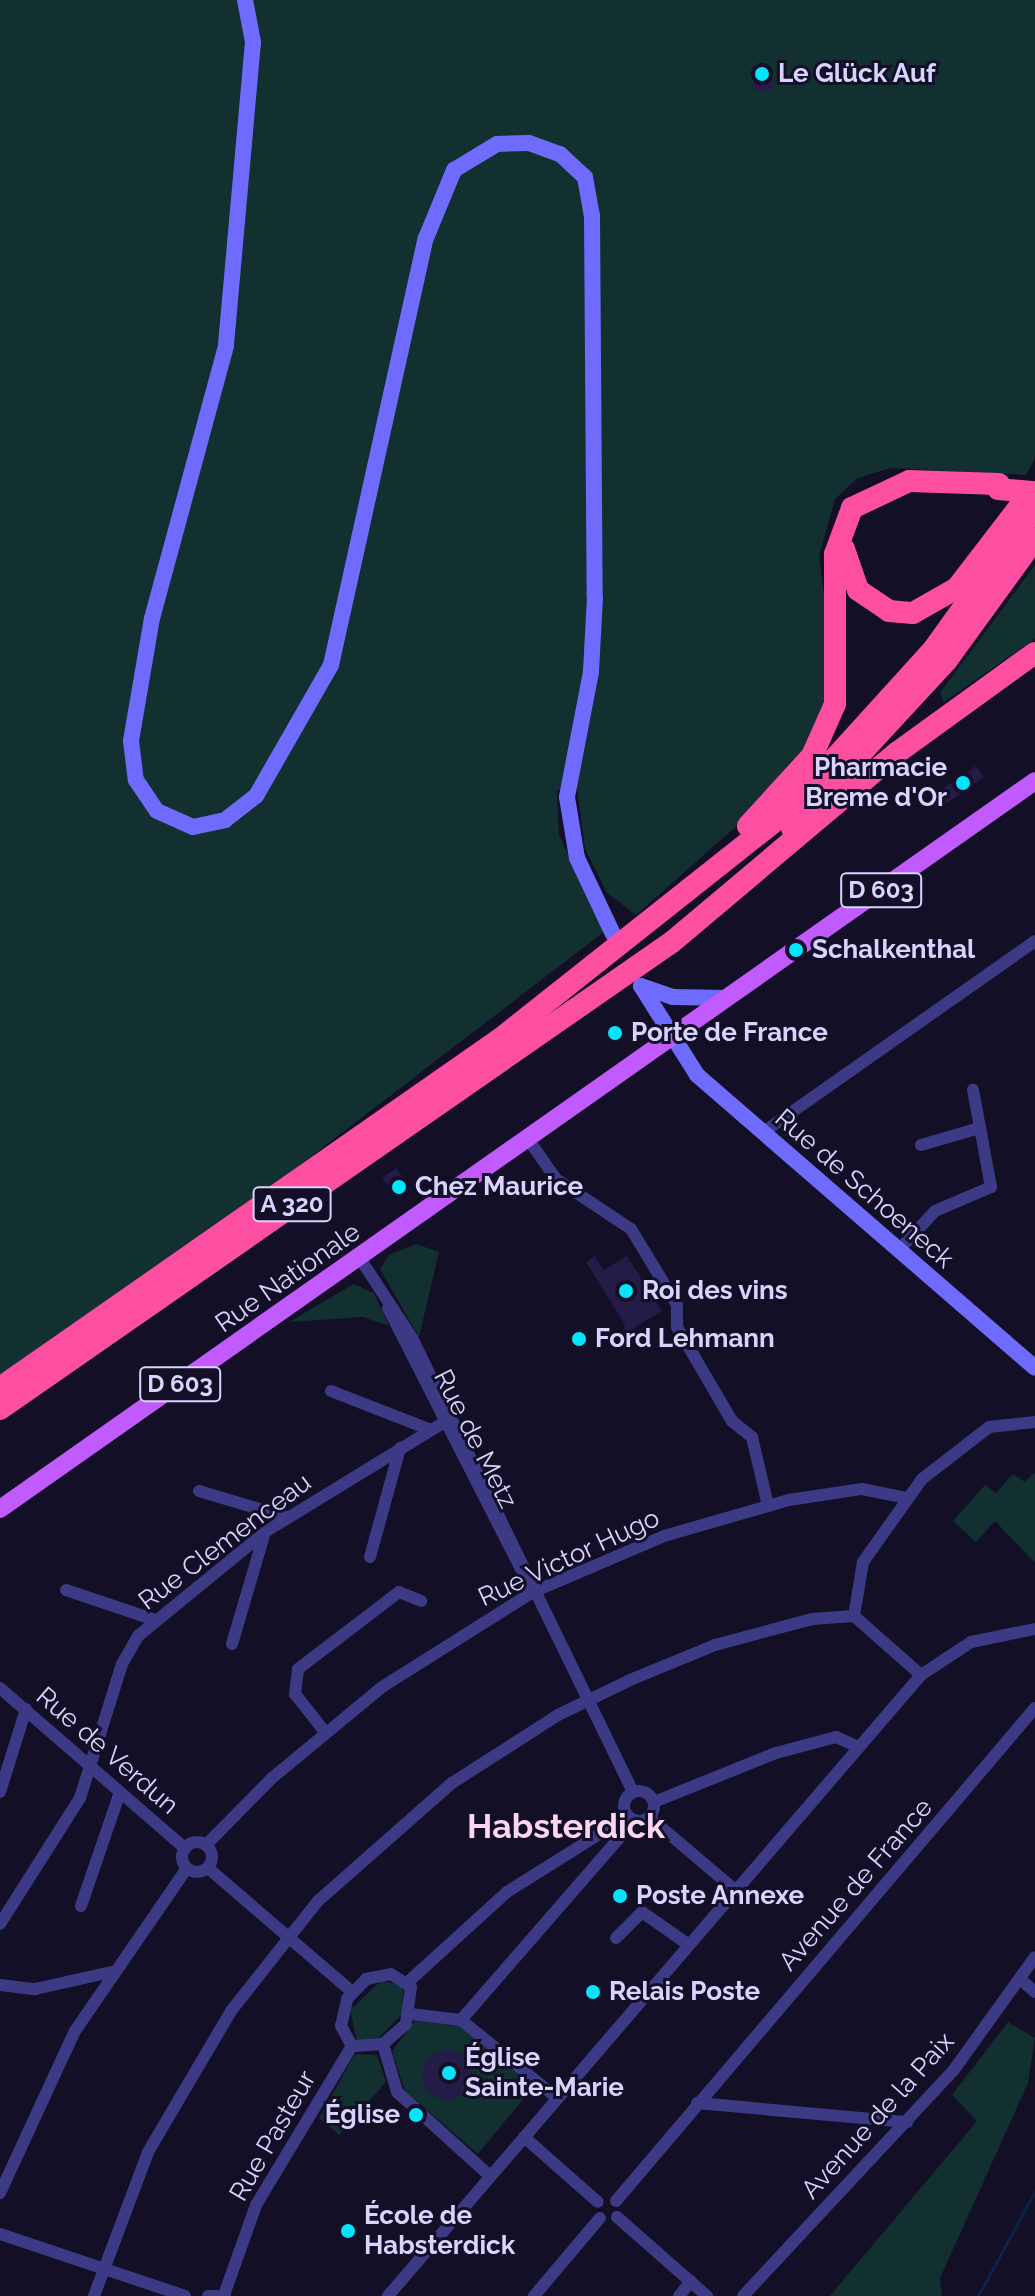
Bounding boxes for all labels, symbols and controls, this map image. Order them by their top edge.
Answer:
place label: Le Glück Auf [778,58,936,90]
marker: Le Glück Auf [753,65,771,83]
place label: Pharmacie Breme d'Or [805,752,947,814]
marker: Pharmacie Breme d'Or [954,774,972,792]
road number: D 603 [839,870,923,910]
place label: Schalkenthal [812,934,975,966]
marker: Schalkenthal [787,941,805,959]
place label: Porte de France [631,1017,828,1049]
marker: Porte de France [606,1024,624,1042]
street label: Rue de Schoeneck [768,1103,960,1275]
place label: Chez Maurice [415,1171,583,1203]
marker: Chez Maurice [390,1178,408,1196]
road number: A 320 [252,1184,332,1224]
street label: Rue Nationale [210,1217,366,1339]
place label: Roi des vins [642,1275,788,1307]
marker: Roi des vins [617,1282,635,1300]
place label: Ford Lehmann [595,1323,775,1355]
marker: Ford Lehmann [570,1330,588,1348]
road number: D 603 [138,1364,222,1404]
street label: Rue de Metz [427,1364,523,1514]
street label: Rue Clemenceau [133,1467,317,1617]
street label: Rue Victor Hugo [473,1502,665,1614]
street label: Rue de Verdun [29,1681,185,1821]
street label: Avenue de France [773,1792,939,1978]
district label: Habsterdick [467,1807,665,1847]
place label: Poste Annexe [636,1880,805,1912]
marker: Poste Annexe [611,1887,629,1905]
place label: Relais Poste [609,1976,760,2008]
marker: Relais Poste [584,1983,602,2001]
street label: Avenue de la Paix [795,2027,961,2205]
place label: Église Sainte-Marie [465,2042,624,2104]
marker: Église Sainte-Marie [440,2064,458,2082]
street label: Rue Pasteur [223,2065,323,2207]
place label: Église [325,2099,400,2131]
marker: Église [407,2106,425,2124]
place label: École de Habsterdick [364,2200,515,2262]
marker: École de Habsterdick [339,2222,357,2240]

